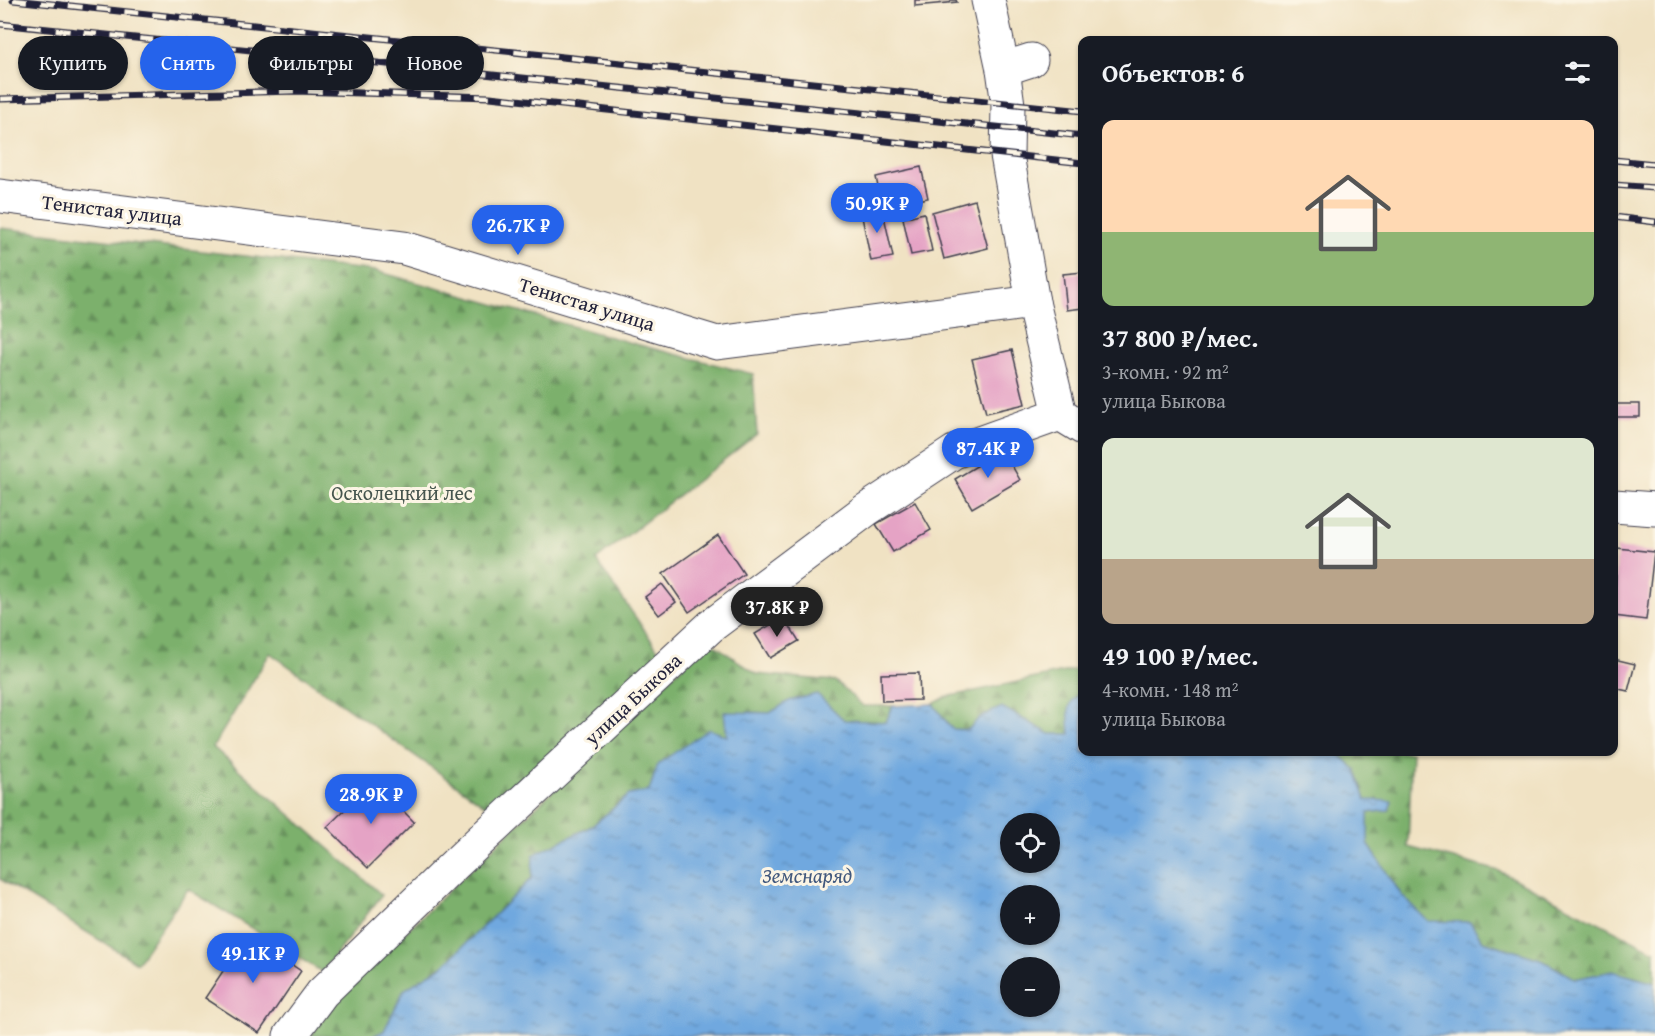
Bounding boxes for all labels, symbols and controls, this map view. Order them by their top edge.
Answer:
chip: Купить [18,36,128,90]
chip: Снять [140,36,236,90]
chip: Фильтры [248,36,374,90]
chip: Новое [386,36,484,90]
text: Объектов: 6 [1102,53,1245,92]
icon: filters [1561,56,1594,89]
icon: home [1294,159,1402,267]
pin: 50.9K ₽ [822,183,932,234]
street label: Тенистая улица [40,187,184,233]
text: 50.9K ₽ [845,188,909,217]
pin: 26.7K ₽ [463,205,573,256]
text: 26.7K ₽ [486,210,550,239]
street label: Тенистая улица [516,269,659,338]
text: 37 800 ₽/мес. [1102,318,1258,357]
text: 3-комн. · 92 m² [1102,357,1229,386]
text: улица Быкова [1102,386,1226,415]
pin: 87.4K ₽ [933,428,1043,479]
text: 87.4K ₽ [956,433,1020,462]
icon: home [1294,477,1402,585]
park label: Осколецкий лес [331,478,473,507]
pin: 37.8K ₽ [722,587,832,638]
text: 37.8K ₽ [745,592,809,621]
text: 49 100 ₽/мес. [1102,636,1258,675]
street label: улица Быкова [577,646,688,752]
text: 4-комн. · 148 m² [1102,675,1238,704]
text: улица Быкова [1102,704,1226,733]
pin: 28.9K ₽ [316,774,426,825]
text: 28.9K ₽ [339,779,403,808]
map controls [1000,813,1060,1017]
button: locate [1000,813,1060,873]
water label: Земснаряд [762,860,852,891]
button: + [1000,885,1060,945]
pin: 49.1K ₽ [198,933,308,984]
text: 49.1K ₽ [221,938,285,967]
button: − [1000,957,1060,1017]

